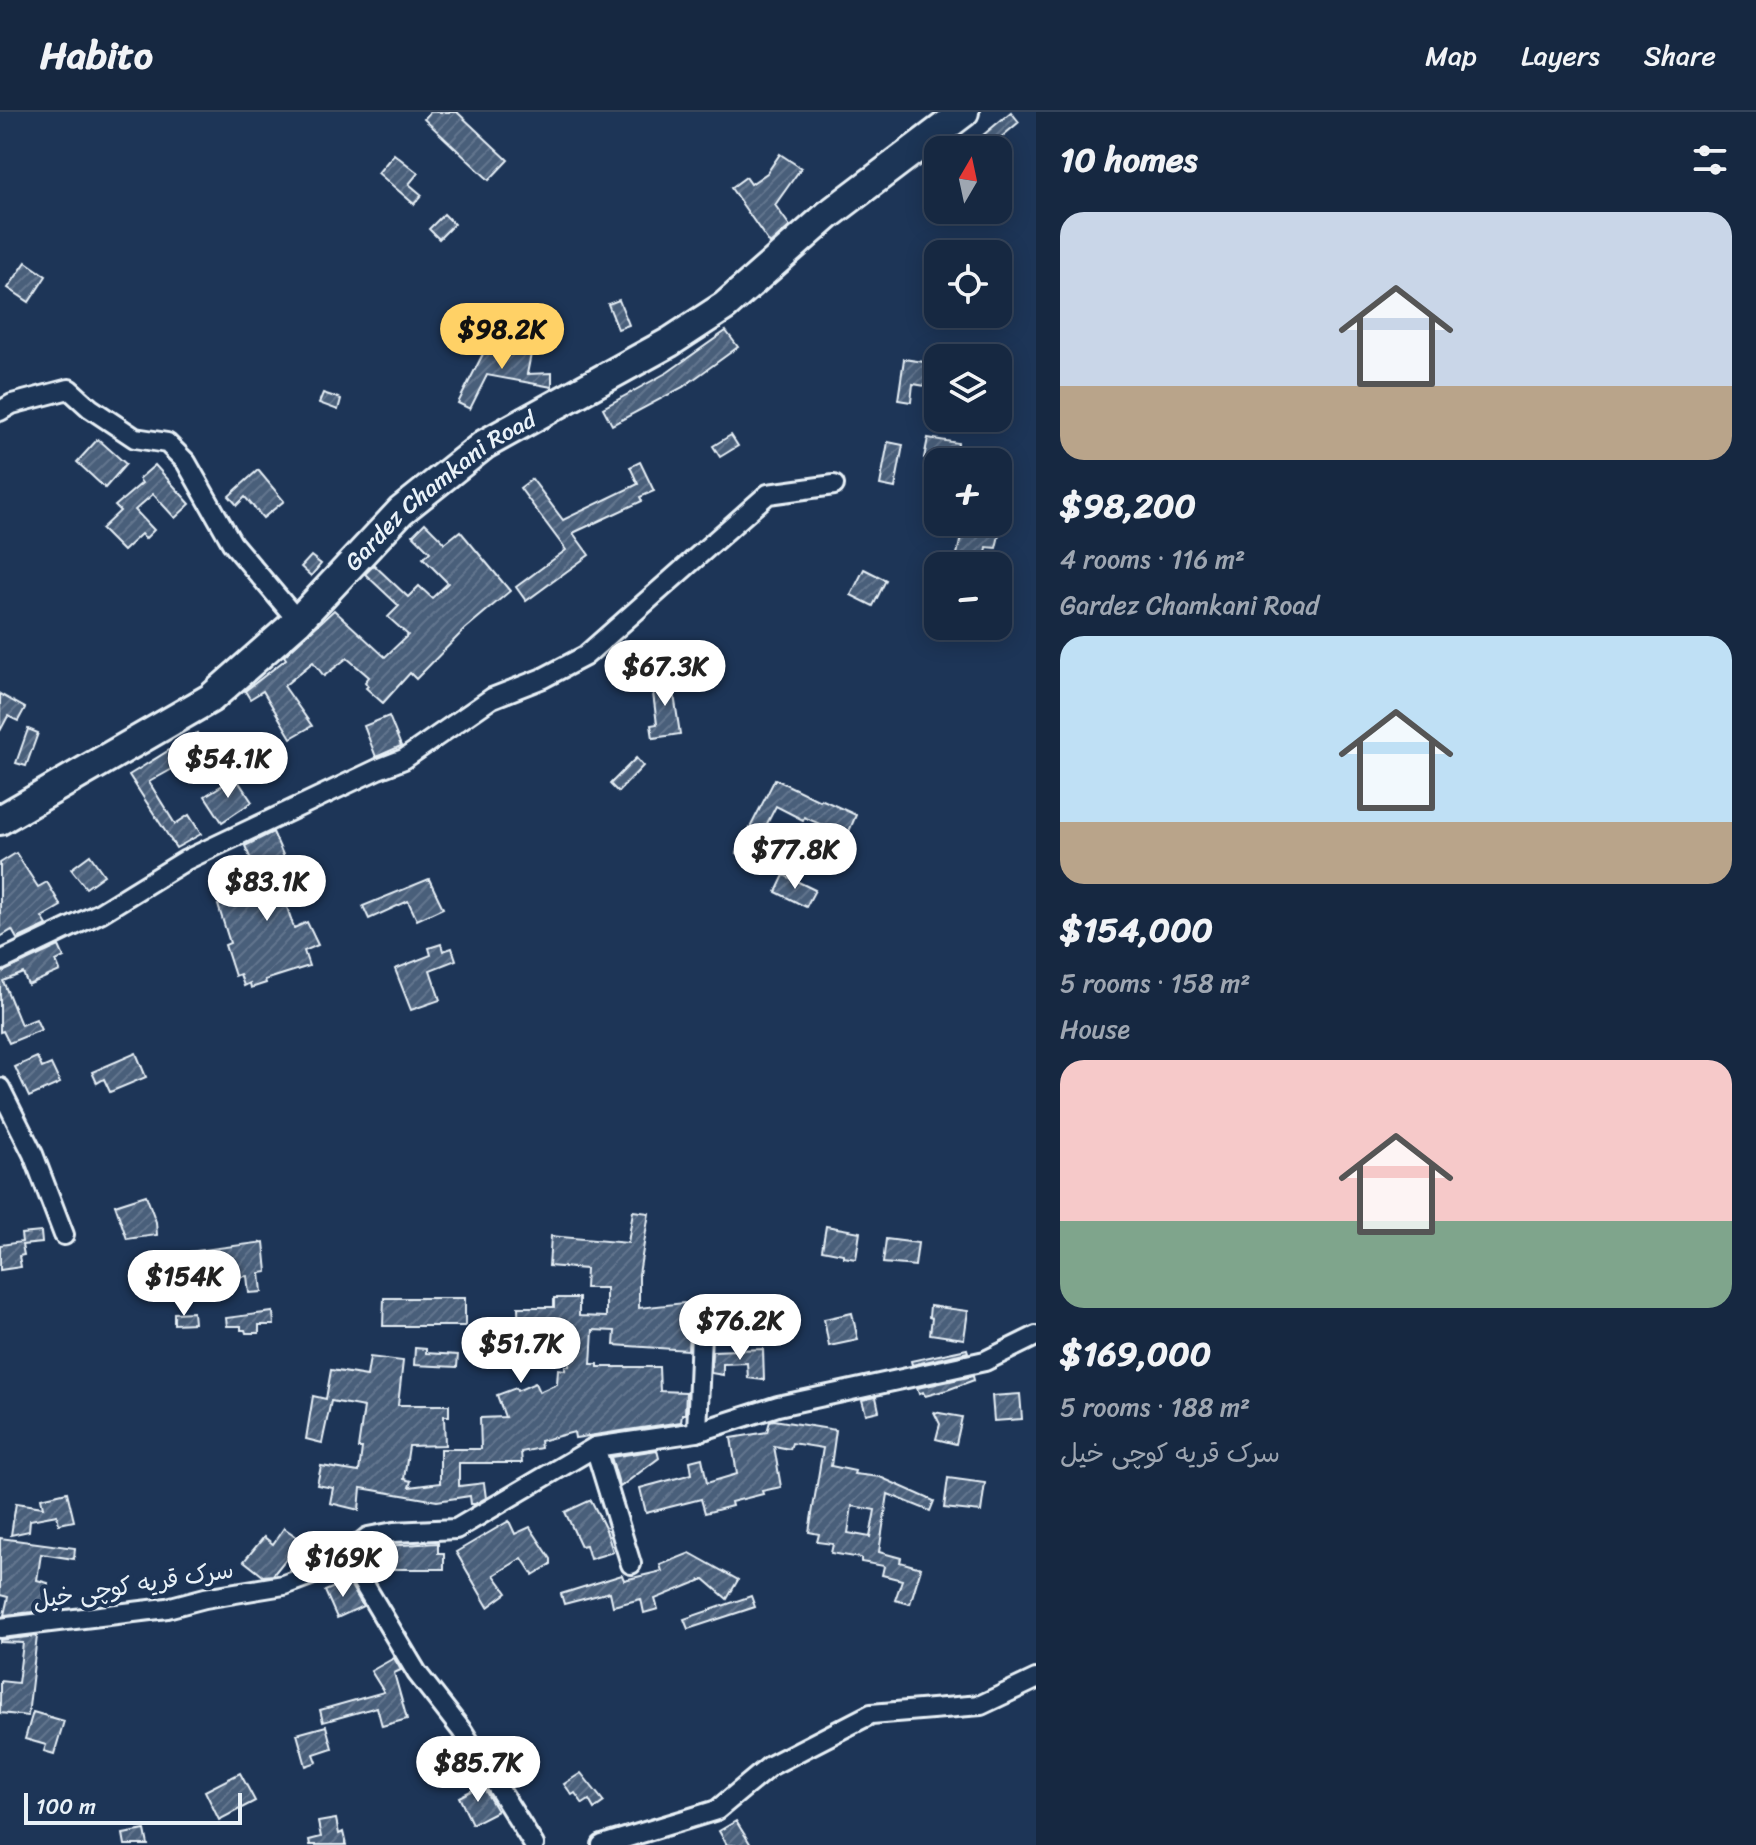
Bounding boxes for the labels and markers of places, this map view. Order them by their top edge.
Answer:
pin: $98.2K [437,303,567,371]
pin: $67.3K [600,640,730,708]
pin: $54.1K [163,732,293,800]
pin: $77.8K [730,823,860,891]
pin: $83.1K [202,855,332,923]
pin: $154K [128,1250,240,1318]
pin: $76.2K [675,1294,805,1362]
pin: $51.7K [456,1317,586,1385]
pin: $169K [287,1531,399,1599]
pin: $85.7K [413,1736,543,1804]

